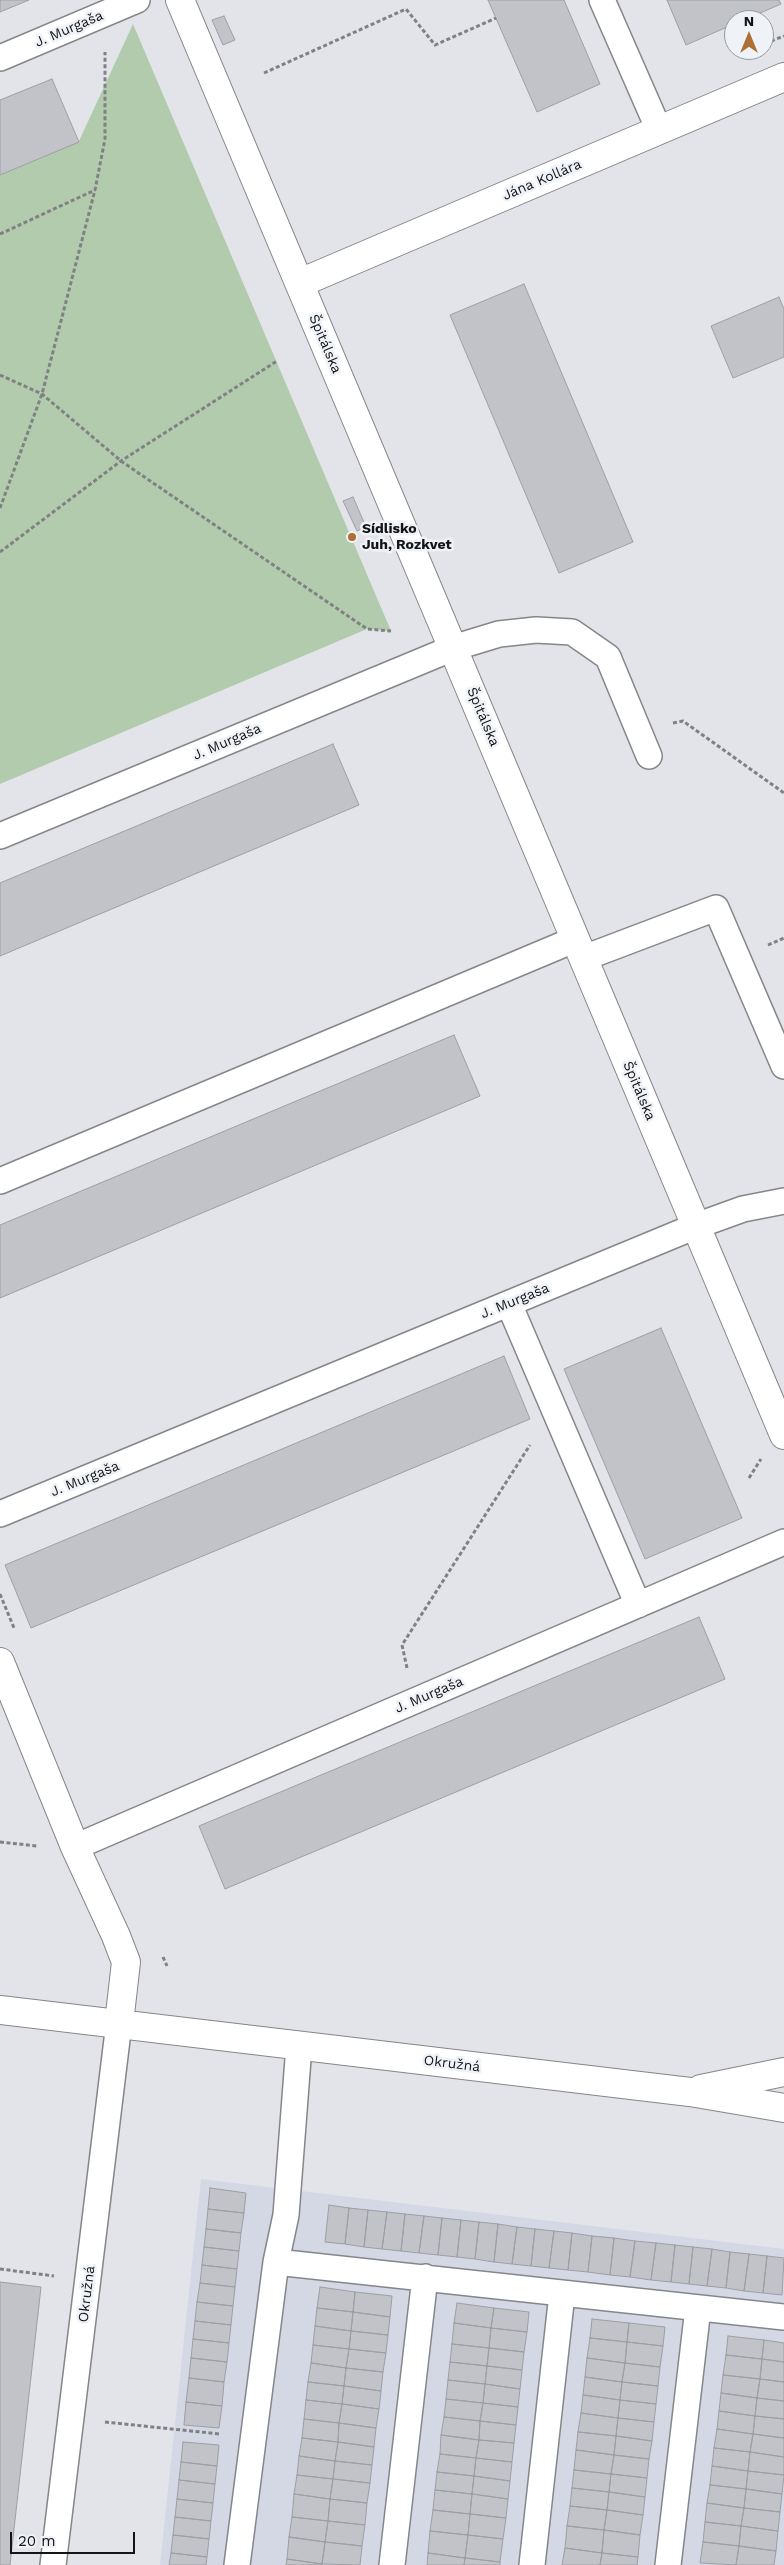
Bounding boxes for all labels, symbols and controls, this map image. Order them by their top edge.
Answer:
street label: J. Murgaša [32,7,106,51]
north arrow [724,10,774,60]
text: N [744,13,754,29]
street label: Jána Kollára [500,156,584,204]
street label: Špitálska [305,312,345,376]
place label: Sídlisko Juh, Rozkvet [362,521,452,554]
marker: Sídlisko Juh, Rozkvet [346,531,358,543]
street label: Špitálska [463,685,503,749]
street label: J. Murgaša [190,720,264,764]
street label: Špitálska [619,1059,659,1123]
street label: J. Murgaša [478,1280,552,1322]
street label: J. Murgaša [48,1458,122,1500]
street label: J. Murgaša [392,1673,466,1717]
street label: Okružná [423,2052,481,2076]
street label: Okružná [75,2265,99,2323]
scale bar [12,2522,138,2554]
text: 20 m [18,2532,56,2550]

